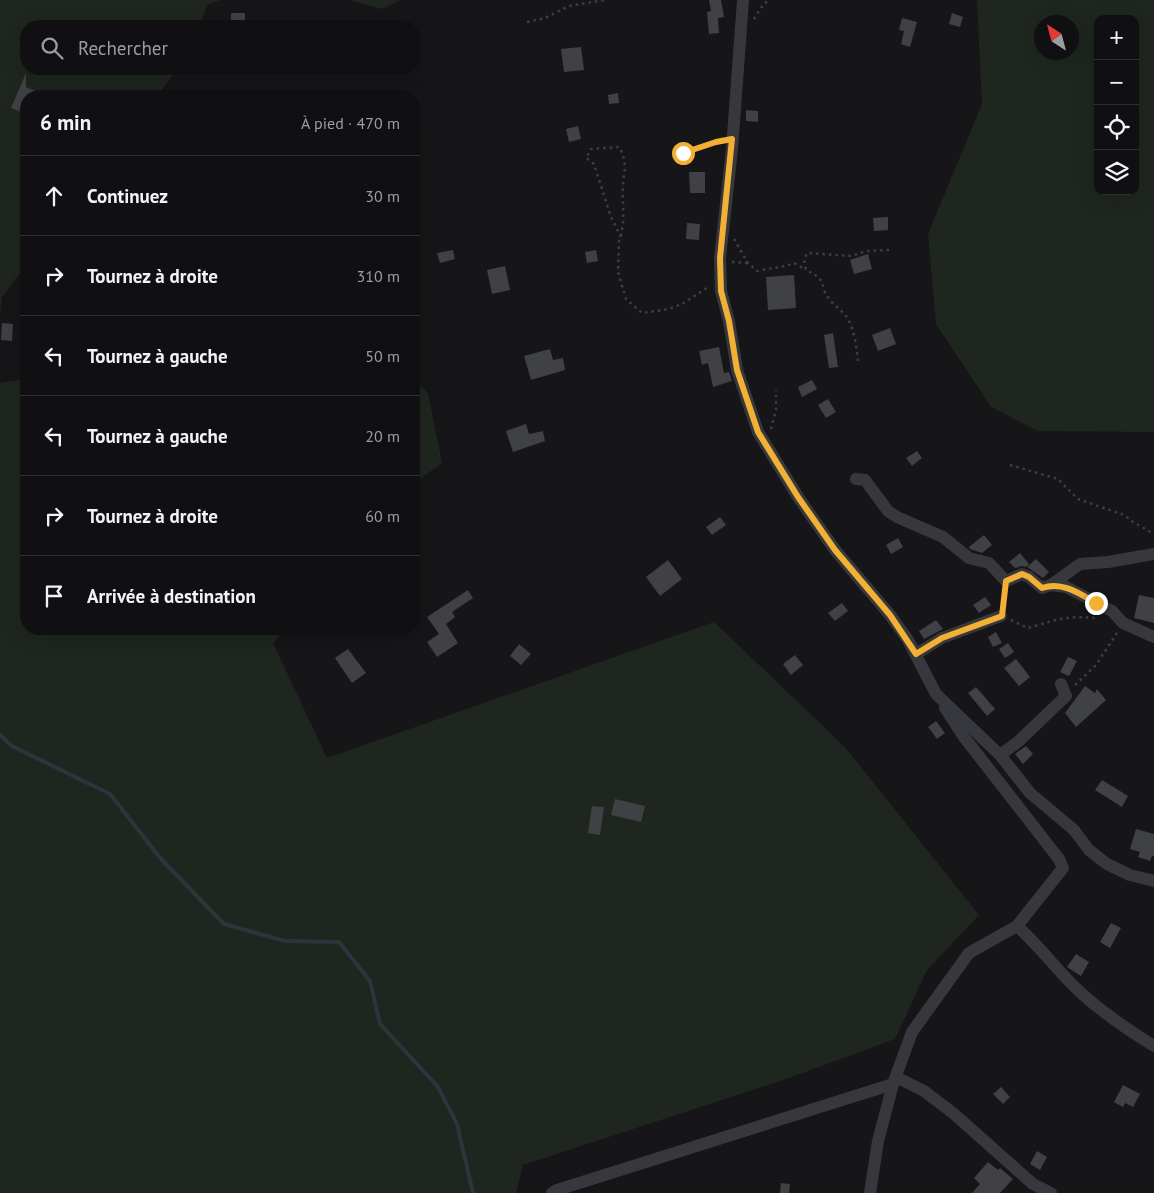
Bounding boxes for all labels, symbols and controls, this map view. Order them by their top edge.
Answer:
north arrow [1034,15,1079,60]
map controls [1094,15,1139,195]
button: + [1094,15,1139,60]
search box [20,20,420,75]
icon: search [38,34,66,62]
text: Rechercher [78,36,168,60]
button: − [1094,60,1139,105]
button: locate [1094,105,1139,150]
text: 6 min [40,109,91,136]
text: À pied · 470 m [301,113,400,133]
route start [672,142,695,165]
button: layers [1094,150,1139,195]
icon: ahead [40,182,68,210]
text: Continuez [87,184,168,208]
text: 30 m [365,186,400,206]
icon: right [40,262,68,290]
text: Tournez à droite [87,264,218,288]
text: 310 m [357,266,400,286]
icon: left [40,342,68,370]
text: Tournez à gauche [87,344,228,368]
text: 50 m [365,346,400,366]
icon: left [40,422,68,450]
text: Tournez à gauche [87,424,228,448]
text: 20 m [365,426,400,446]
icon: right [40,502,68,530]
text: Tournez à droite [87,504,218,528]
text: 60 m [365,506,400,526]
icon: arrive [40,582,68,610]
text: Arrivée à destination [87,584,256,608]
route end [1085,592,1108,615]

